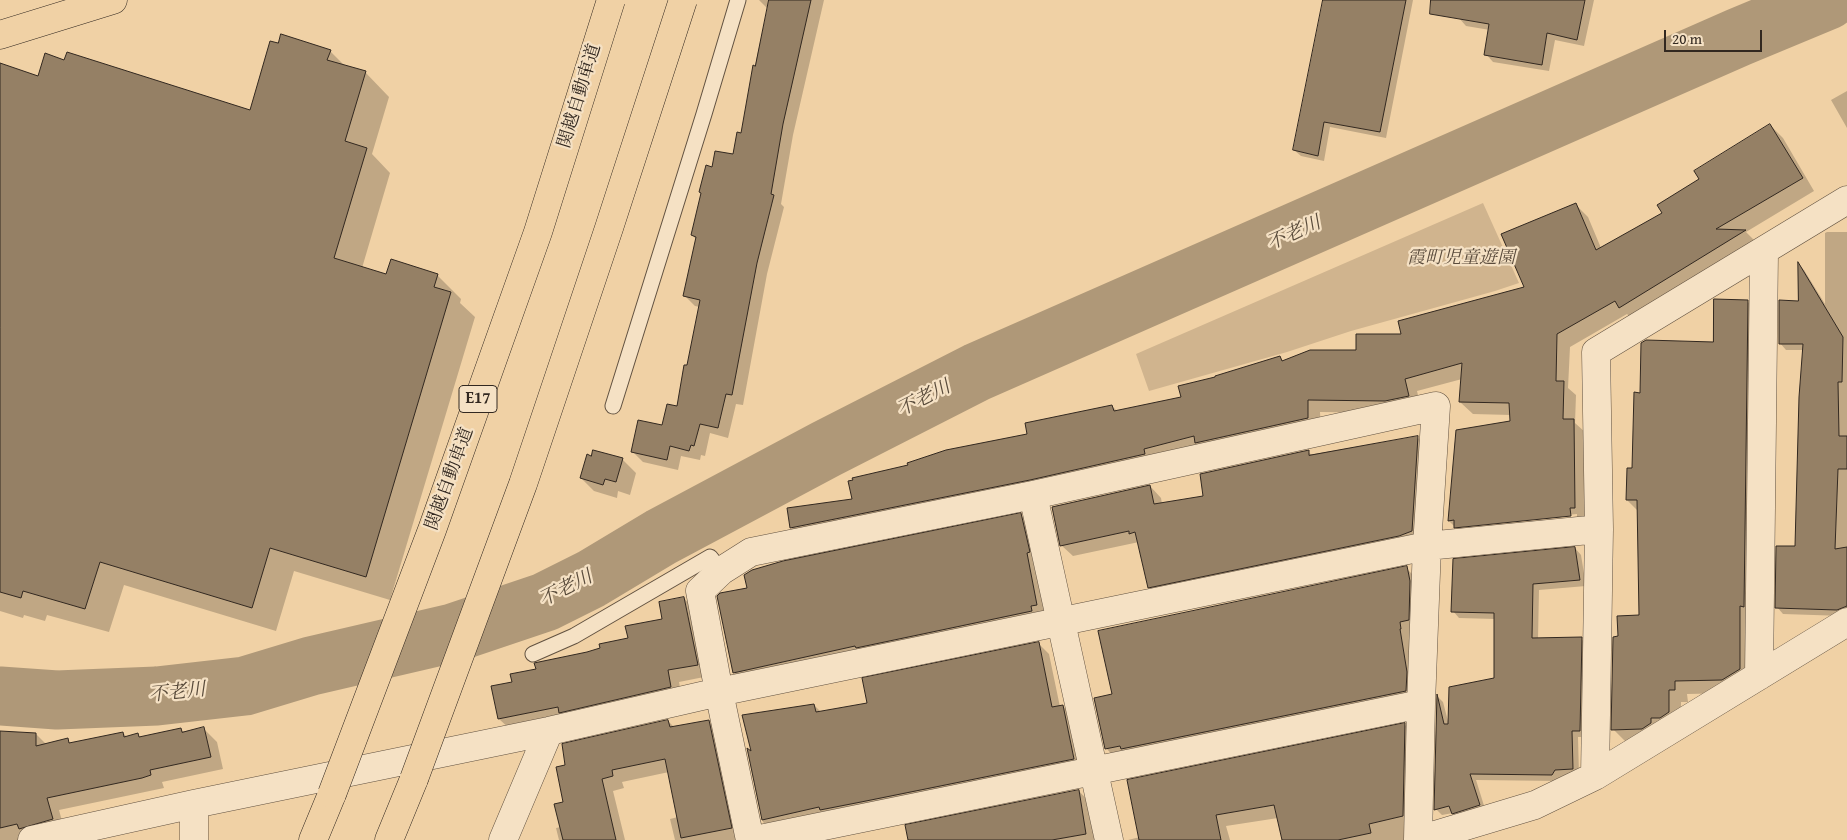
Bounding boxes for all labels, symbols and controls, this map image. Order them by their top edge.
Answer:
scale bar [1667,20,1764,52]
text: 20 m [1672,28,1702,49]
street label: 関越自動車道 [554,41,606,151]
water label: 不老川 [1263,212,1325,256]
park label: 霞町児童遊園 [1407,247,1515,269]
water label: 不老川 [893,376,955,422]
road number: E17 [459,386,497,412]
street label: 関越自動車道 [421,425,479,533]
water label: 不老川 [535,566,597,612]
water label: 不老川 [147,679,207,707]

